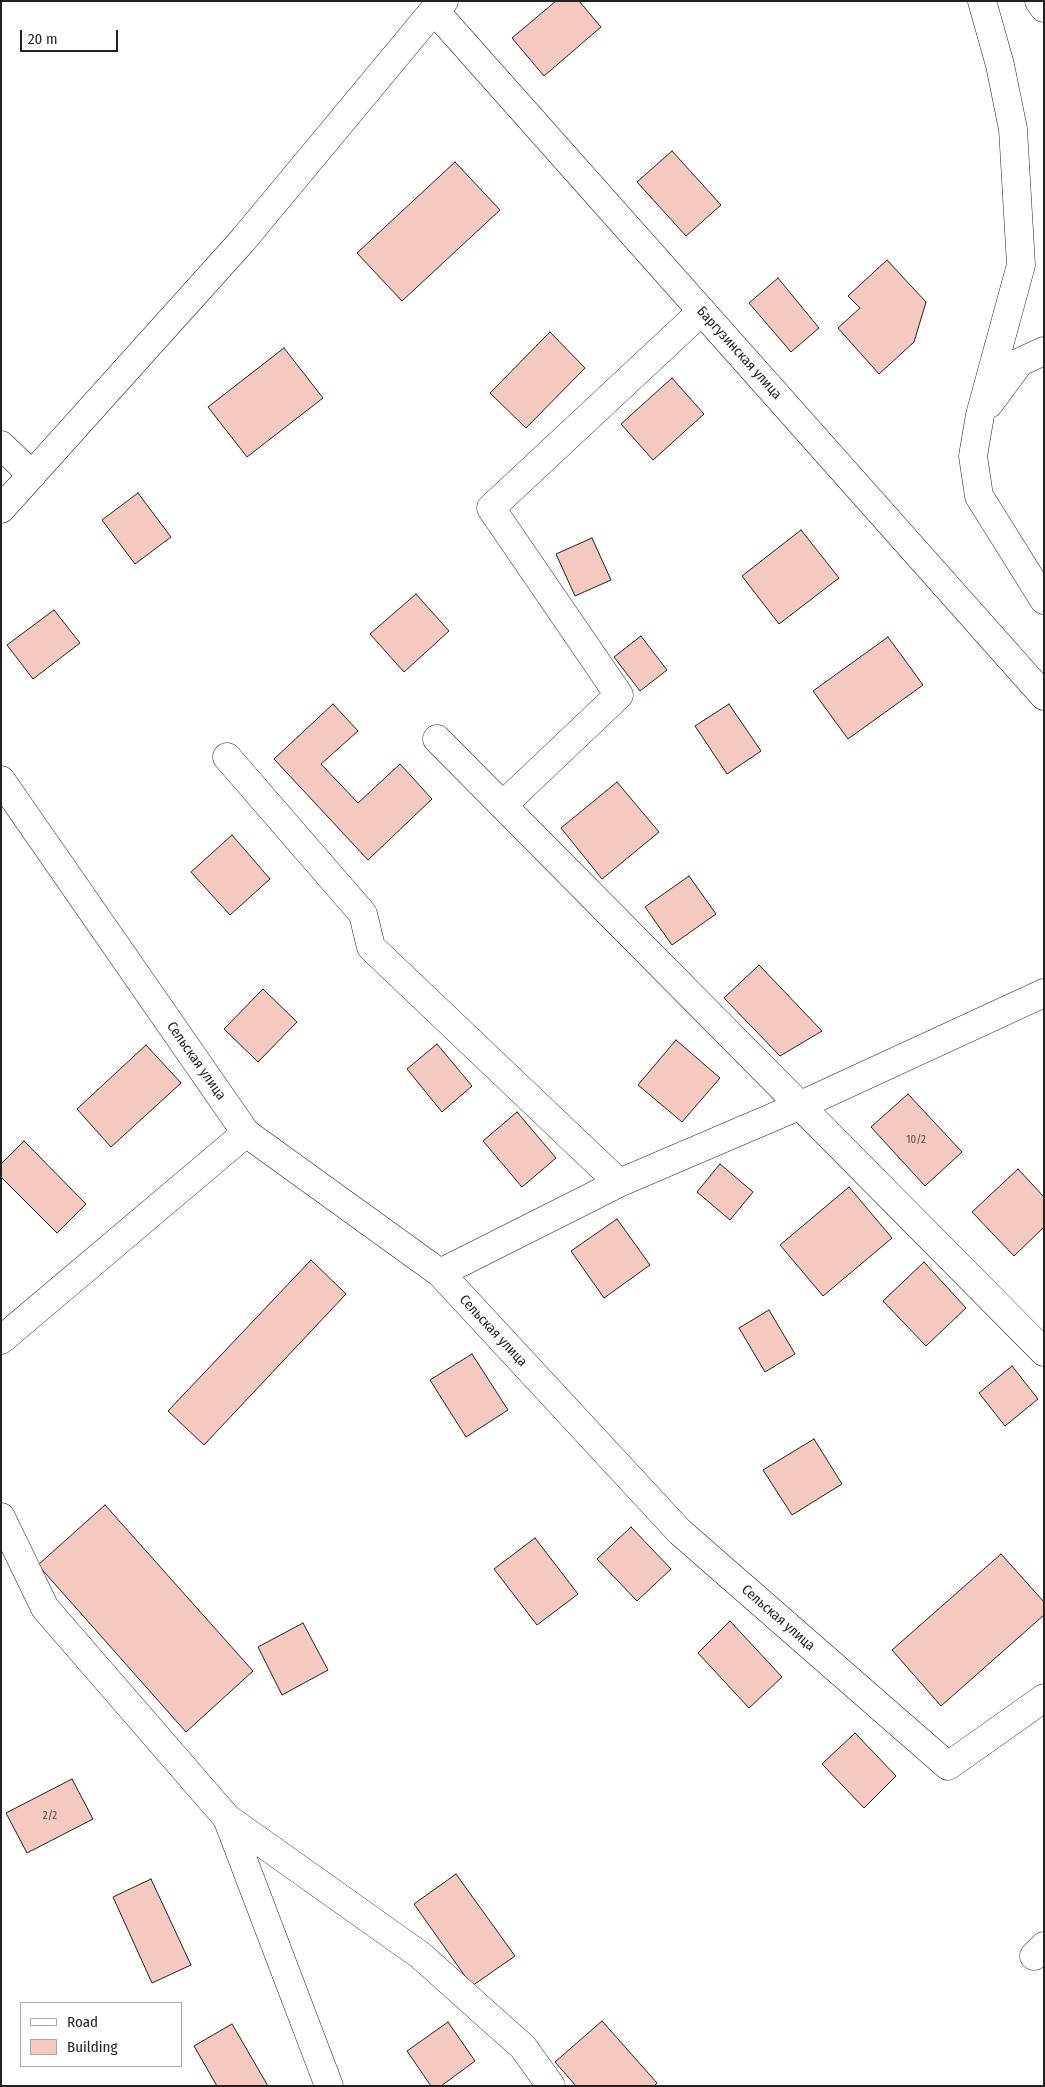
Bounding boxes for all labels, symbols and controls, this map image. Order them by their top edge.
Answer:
scale bar [22,20,120,52]
text: 20 m [28,30,58,48]
street label: Баргузинская улица [693,303,785,403]
street label: Сельская улица [163,1019,229,1103]
house number: 10/2 [906,1133,926,1147]
street label: Сельская улица [456,1292,530,1370]
street label: Сельская улица [738,1582,818,1654]
house number: 2/2 [43,1809,57,1823]
legend [20,2002,182,2067]
text: Road [67,2013,98,2031]
text: Building [67,2038,118,2056]

